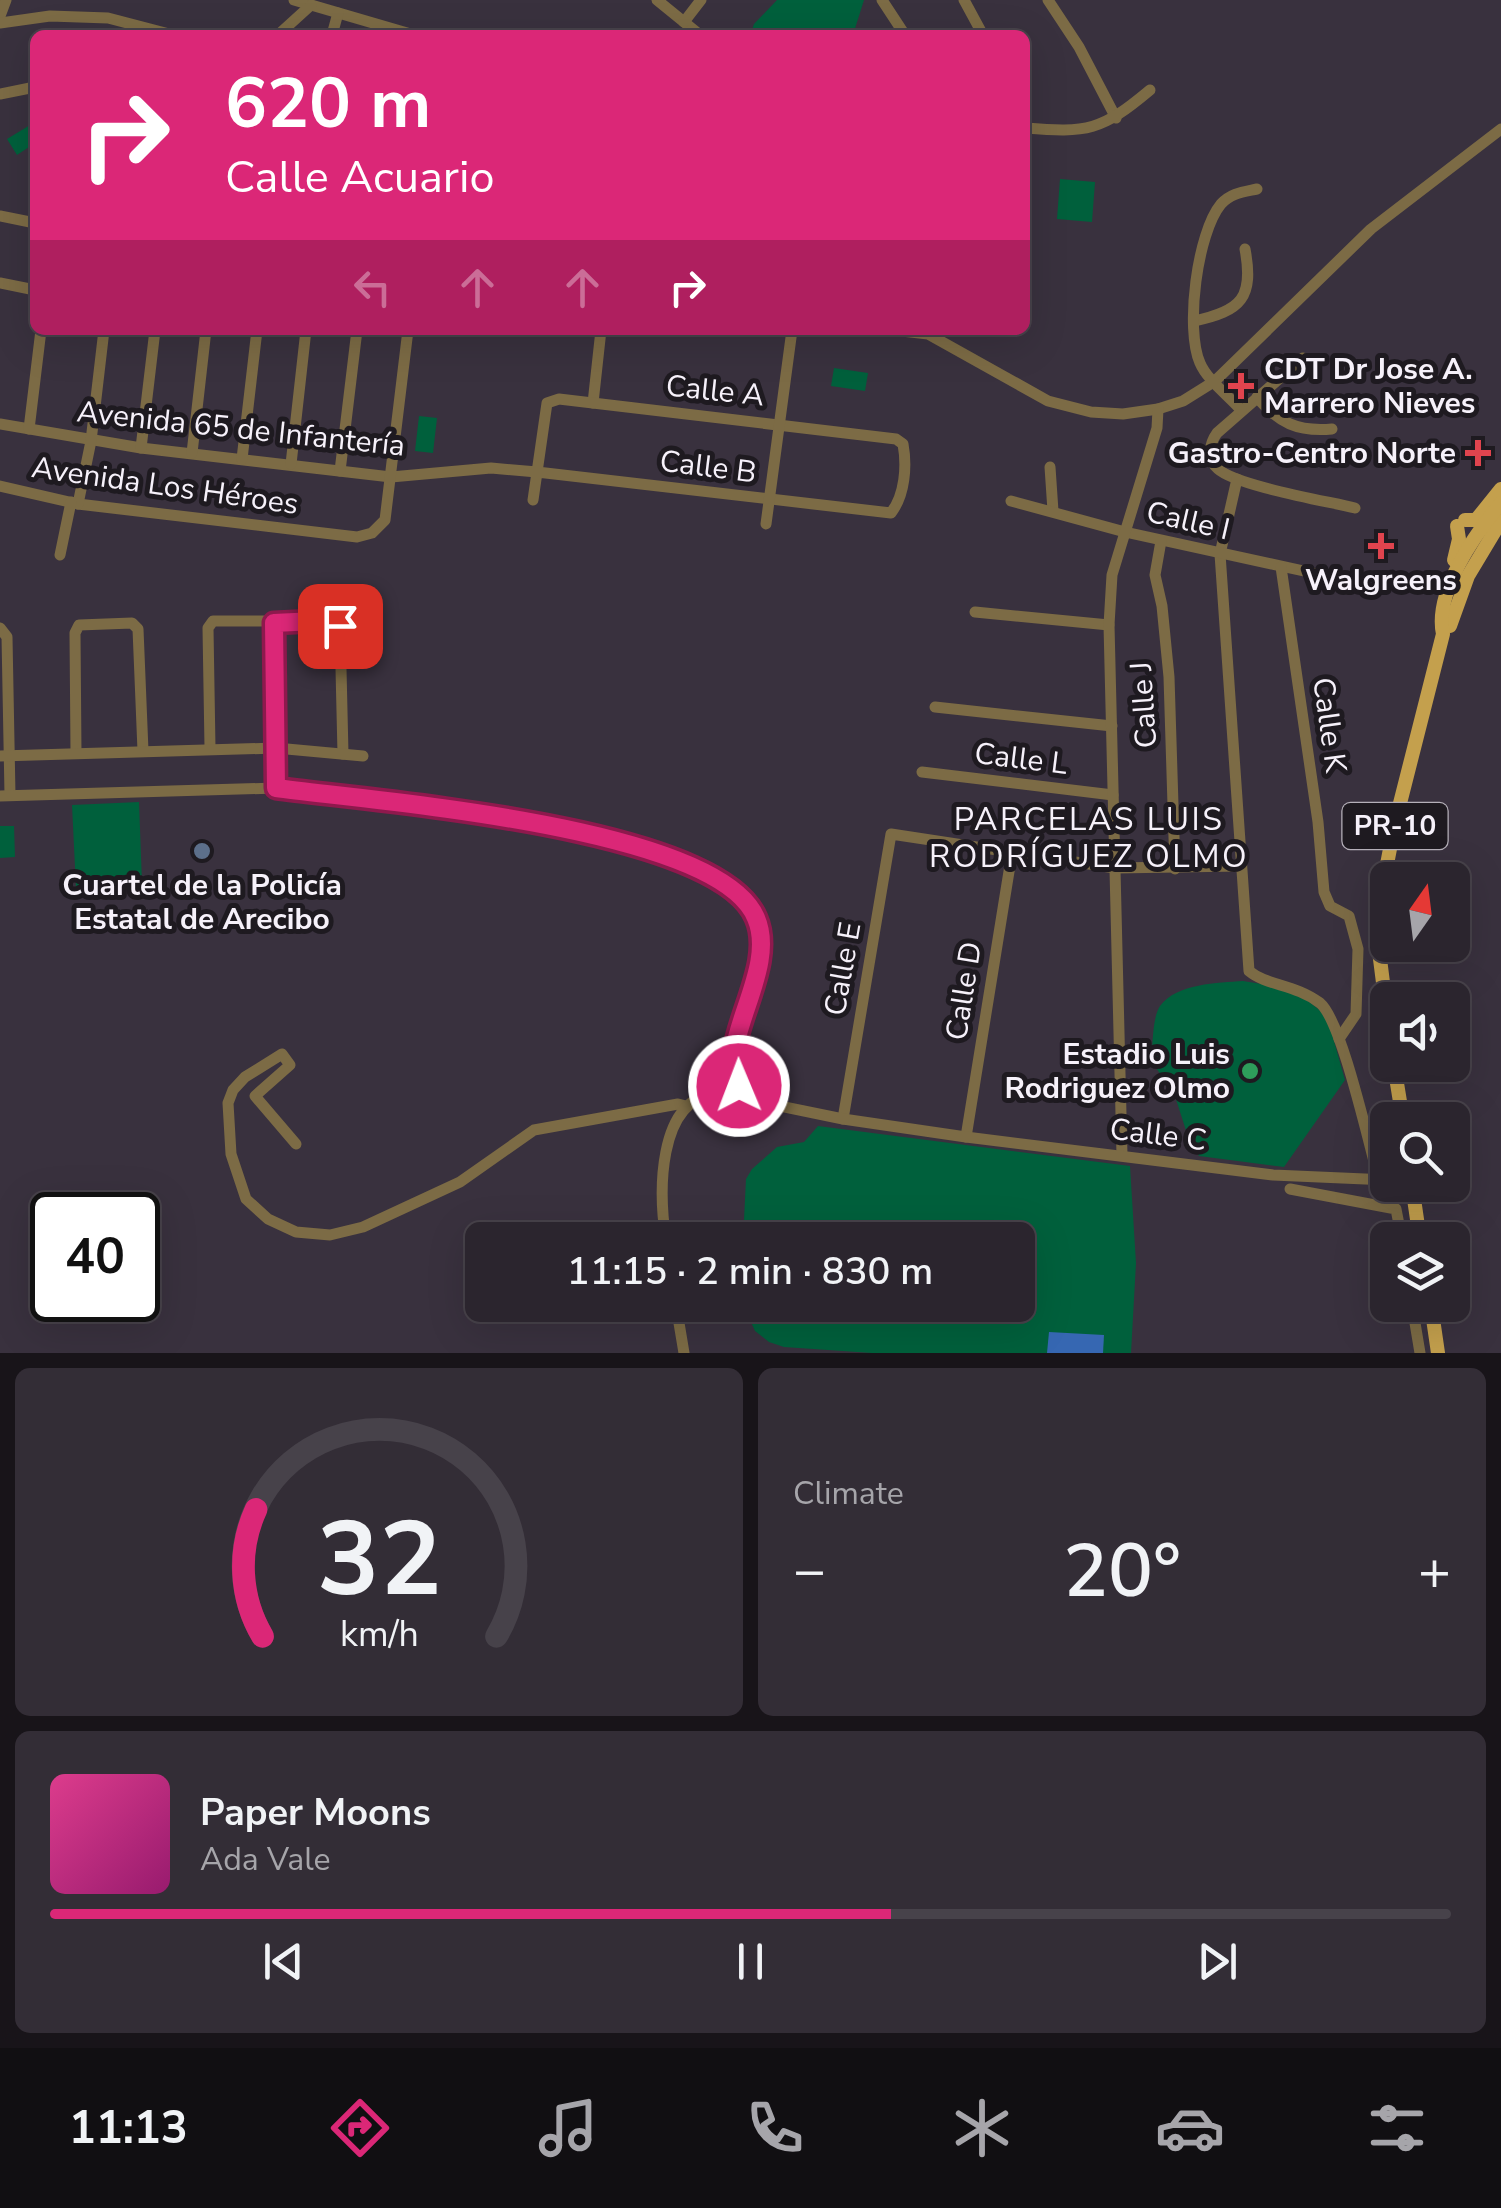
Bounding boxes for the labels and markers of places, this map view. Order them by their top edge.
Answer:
place label: CDT Dr Jose A. Marrero Nieves [1264,349,1475,424]
marker: CDT Dr Jose A. Marrero Nieves [1228,373,1254,399]
place label: Gastro-Centro Norte [1168,433,1456,474]
marker: Gastro-Centro Norte [1465,440,1491,466]
marker: Walgreens [1370,535,1392,557]
place label: Walgreens [1305,560,1457,601]
pin [298,584,383,669]
marker: Cuartel de la Policía Estatal de Arecibo [191,840,213,862]
place label: Cuartel de la Policía Estatal de Arecibo [62,865,342,940]
place label: Estadio Luis Rodriguez Olmo [1005,1034,1230,1109]
marker: Estadio Luis Rodriguez Olmo [1239,1060,1261,1082]

